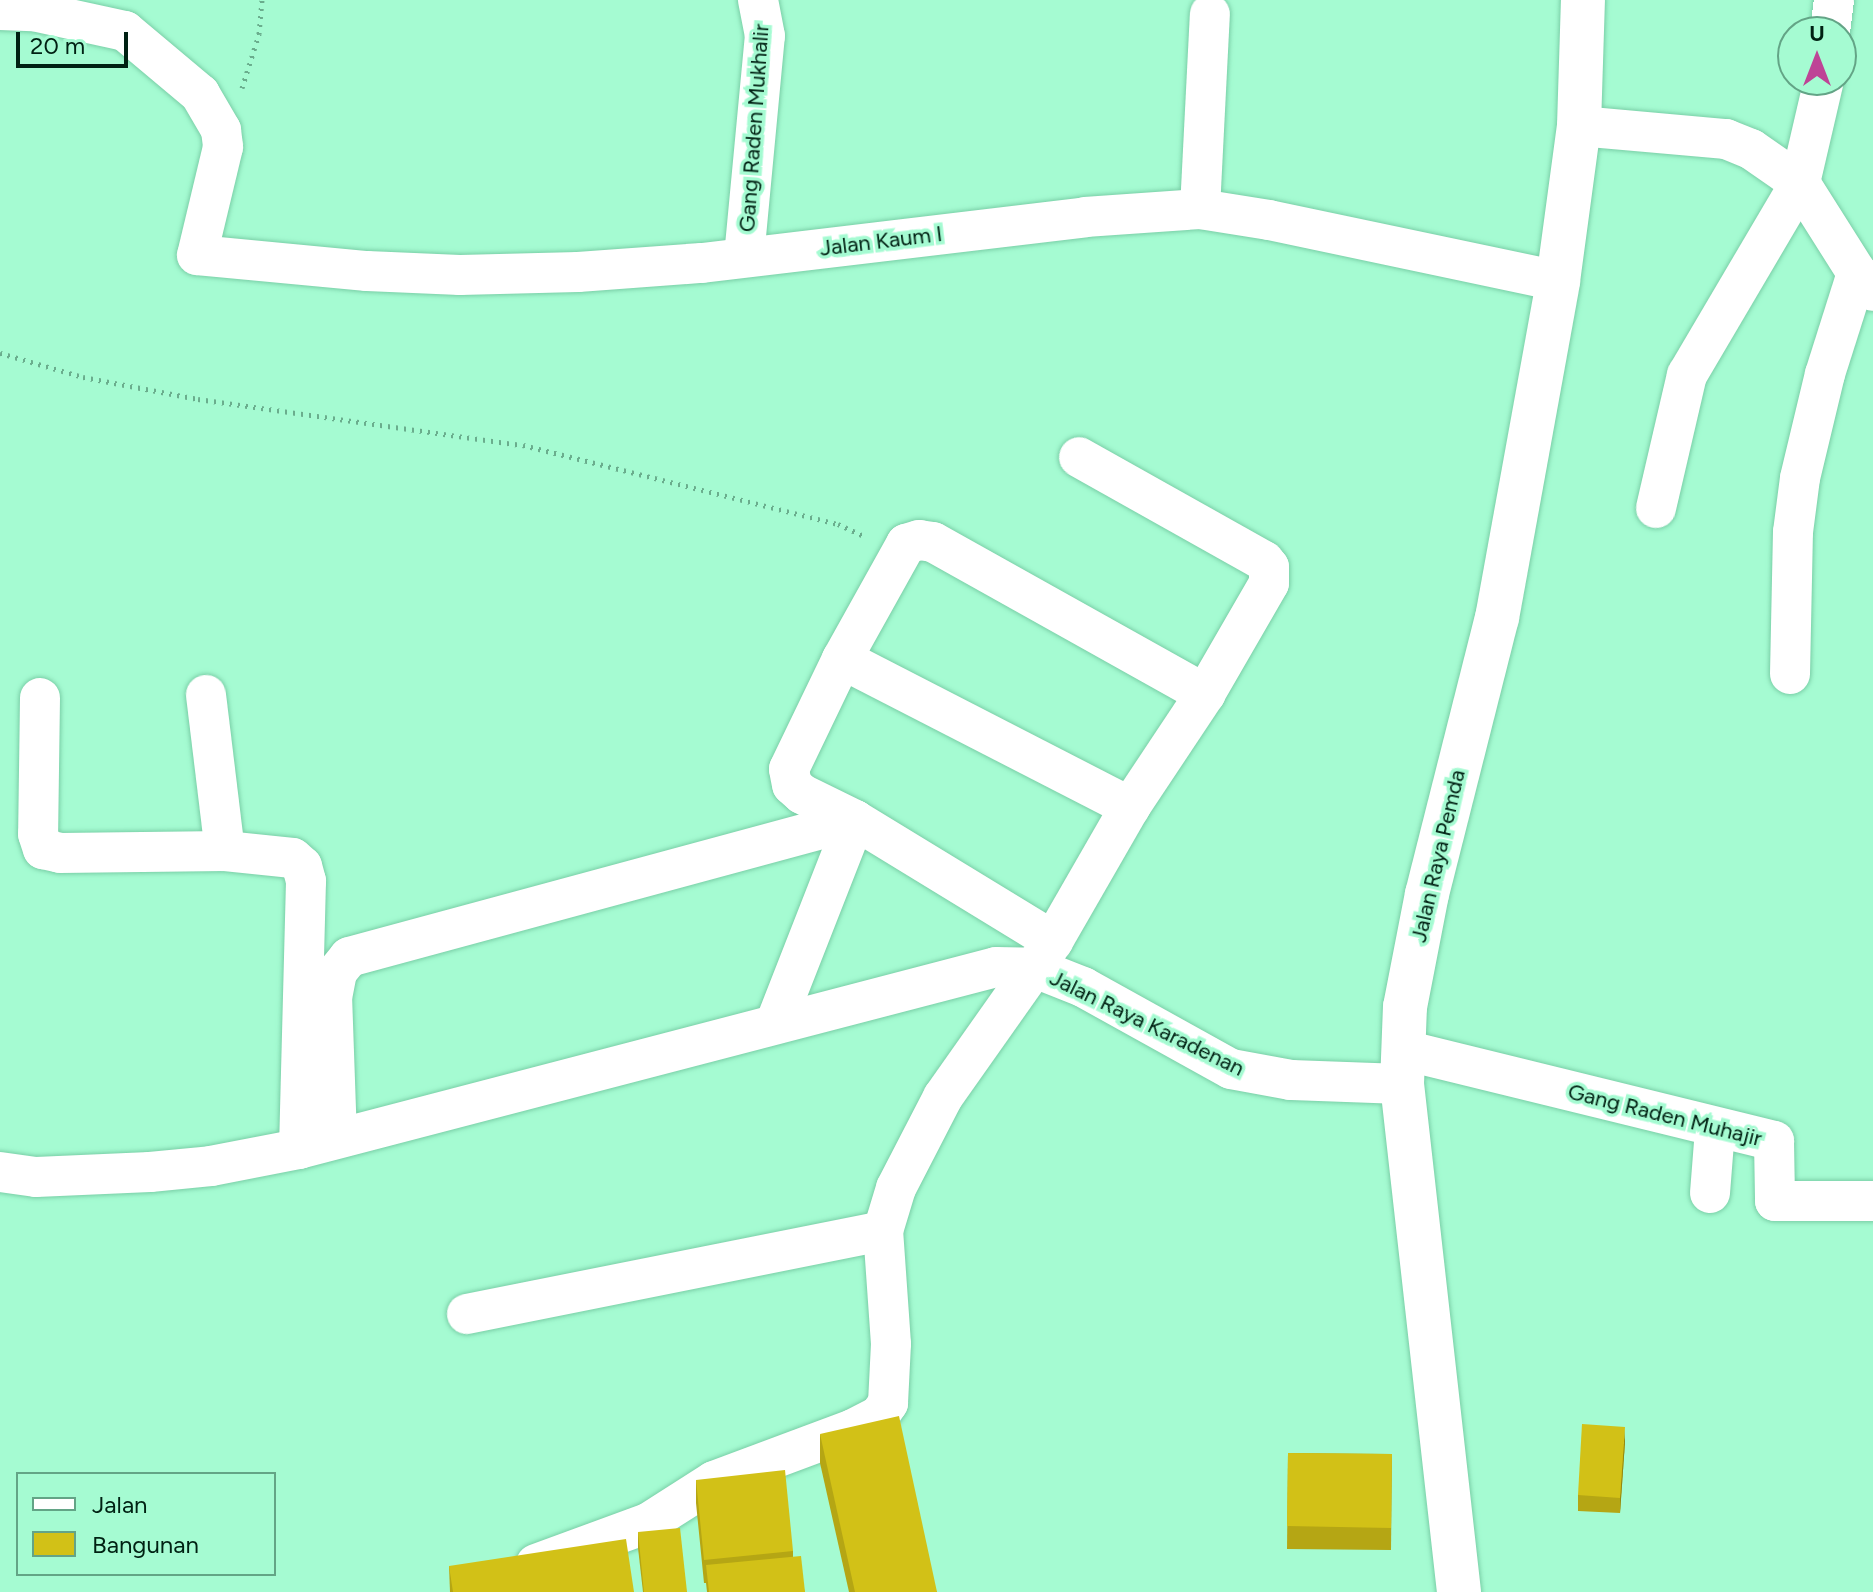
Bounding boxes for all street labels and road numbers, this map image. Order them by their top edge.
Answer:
street label: Gang Raden Mukhalir [734,23,774,233]
street label: Jalan Kaum I [818,220,944,262]
street label: Jalan Raya Pemda [1405,767,1471,945]
street label: Jalan Raya Karadenan [1046,964,1248,1082]
street label: Gang Raden Muhajir [1565,1078,1765,1152]

